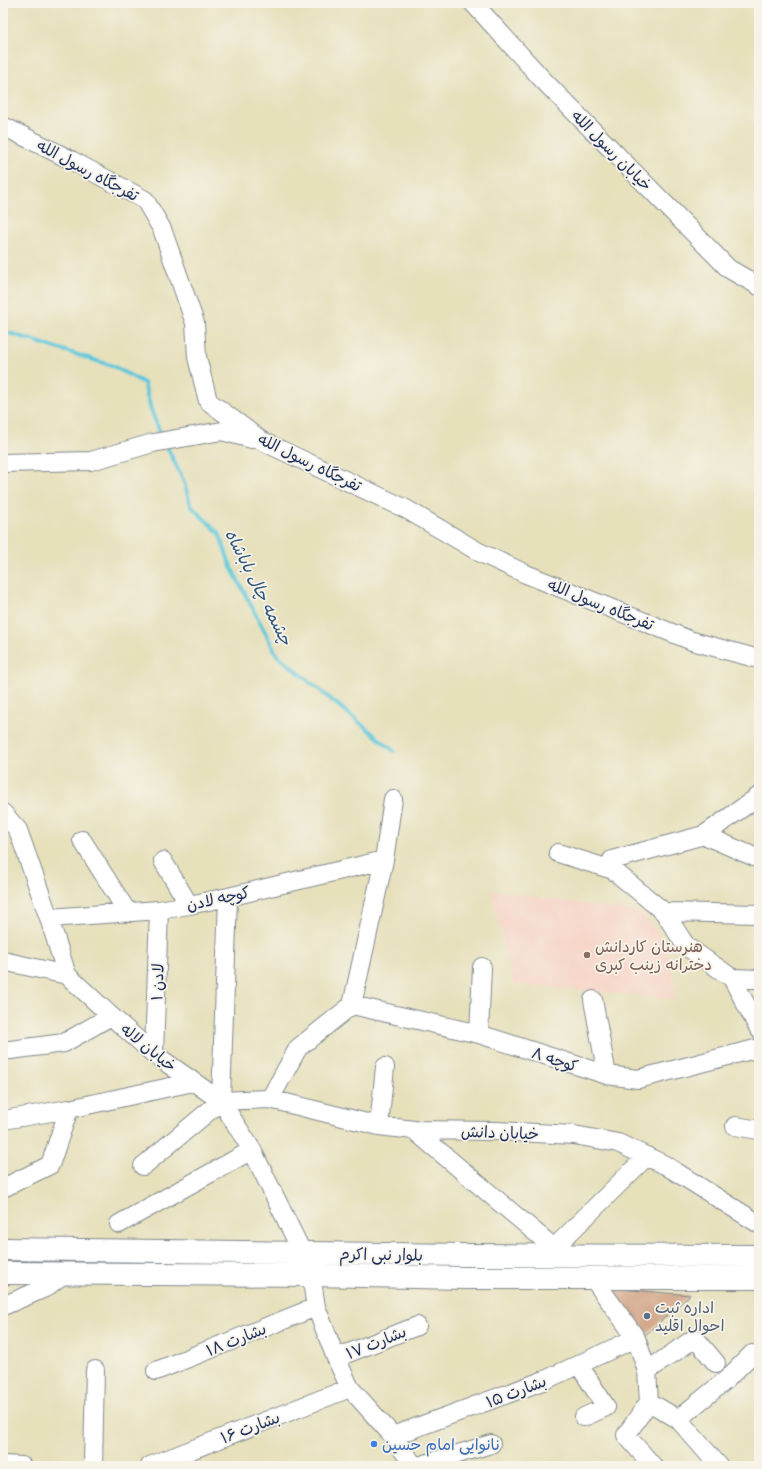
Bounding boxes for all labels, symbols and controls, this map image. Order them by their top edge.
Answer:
street label: خیابان رسول الله [565,106,656,197]
street label: تفرجگاه رسول الله [32,135,143,209]
street label: تفرجگاه رسول الله [253,428,365,499]
water label: چشمه چال باباشاه [218,525,298,650]
street label: تفرجگاه رسول الله [544,574,657,638]
street label: کوچه لادن [184,882,252,918]
place label: هنرستان کاردانش دخترانه زینب کبری [595,936,712,978]
marker: هنرستان کاردانش دخترانه زینب کبری [582,950,592,960]
street label: لادن ۱ [146,963,172,1001]
street label: خیابان لاله [115,1018,181,1079]
street label: کوچه ۸ [528,1042,581,1080]
street label: خیابان دانش [460,1121,539,1147]
street label: بلوار نبی اکرم [339,1243,423,1269]
place label: اداره ثبت احوال اقلید [655,1297,724,1339]
marker: اداره ثبت احوال اقلید [642,1311,652,1321]
street label: بشارت ۱۸ [203,1318,271,1364]
street label: بشارت ۱۷ [343,1321,411,1367]
street label: بشارت ۱۵ [483,1370,551,1415]
street label: بشارت ۱۶ [218,1407,284,1451]
place label: نانوایی امام حسین [382,1434,501,1458]
marker: نانوایی امام حسین [369,1439,379,1449]

